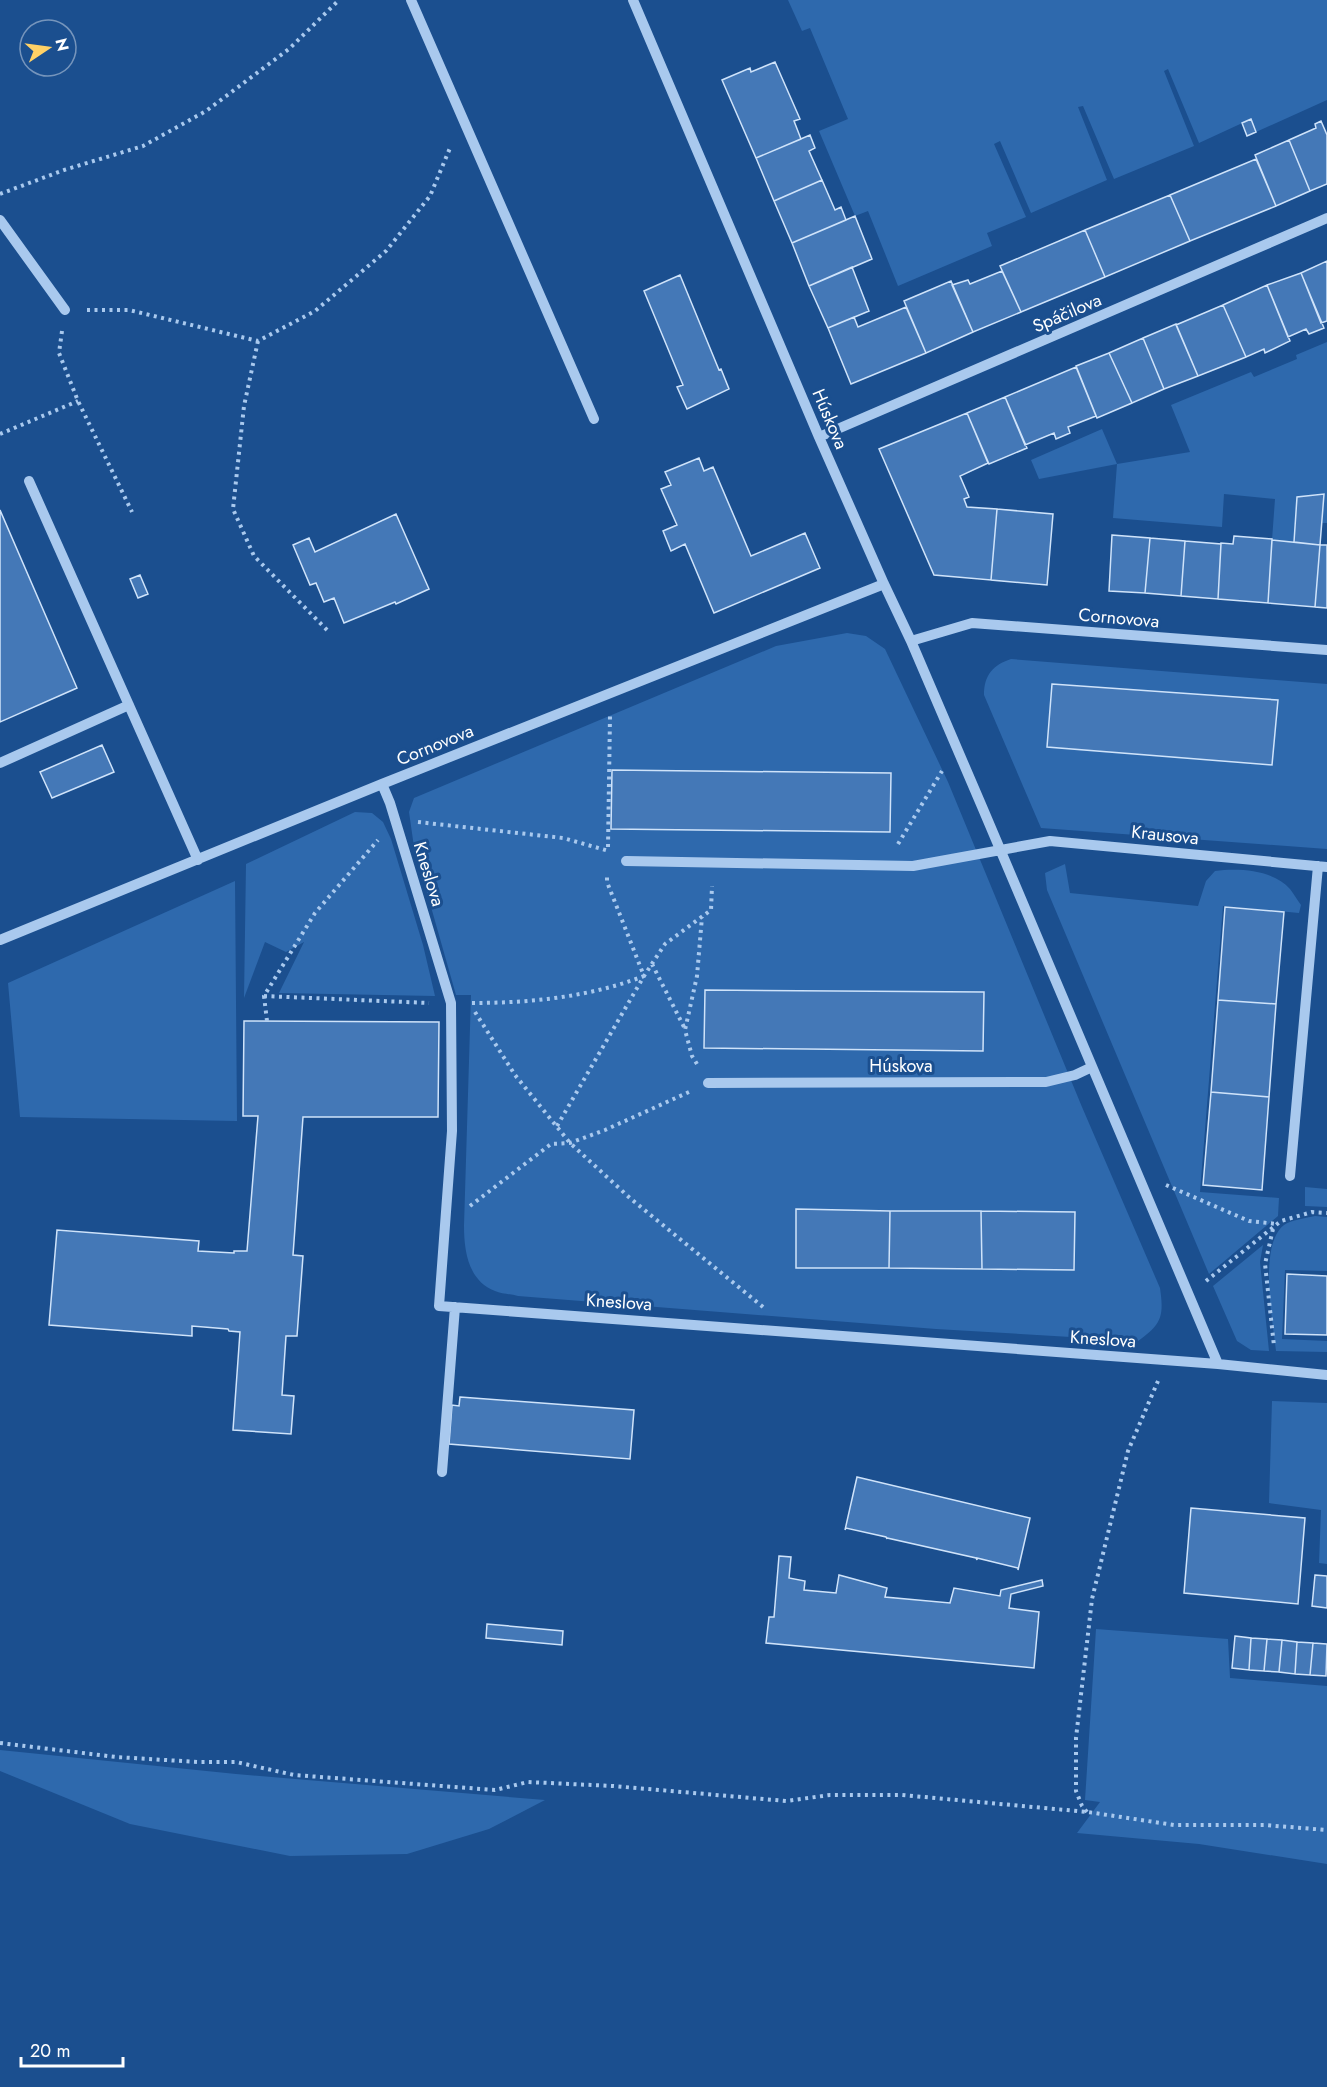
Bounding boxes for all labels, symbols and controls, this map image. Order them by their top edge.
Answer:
north arrow [18,18,78,78]
text: N [49,36,75,54]
street label: Spáčilova [1029,287,1105,339]
street label: Húskova [806,385,854,453]
street label: Cornovova [1077,602,1161,634]
street label: Cornovova [393,718,477,772]
street label: Krausova [1130,819,1200,851]
street label: Kneslova [407,838,451,910]
street label: Húskova [869,1053,933,1079]
street label: Kneslova [585,1287,653,1317]
street label: Kneslova [1069,1324,1137,1354]
scale bar [21,2030,123,2068]
text: 20 m [30,2038,70,2064]

